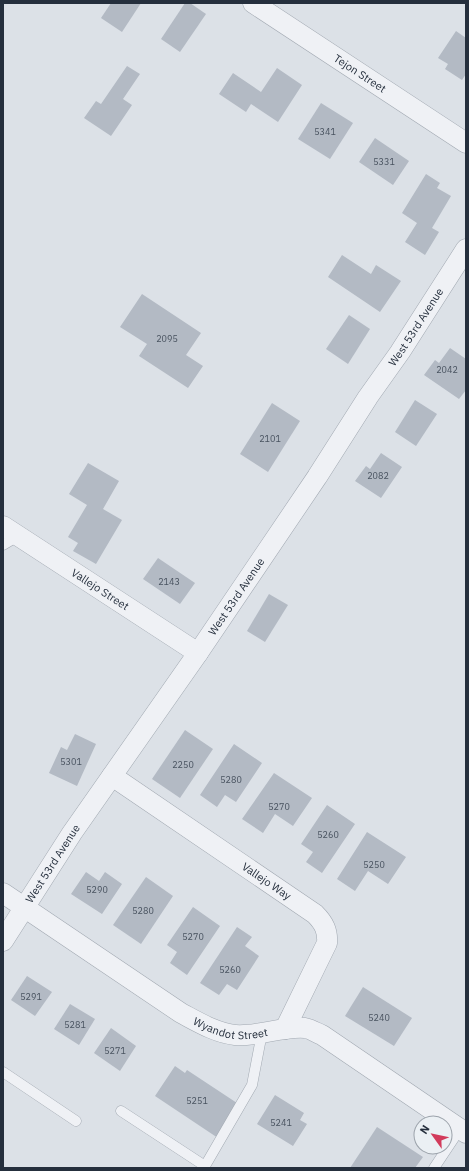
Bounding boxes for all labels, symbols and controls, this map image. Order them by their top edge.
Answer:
street label: Tejon Street [331,51,389,96]
house number: 5341 [314,126,336,137]
house number: 5331 [373,156,395,167]
street label: West 53rd Avenue [385,285,446,369]
house number: 2095 [156,333,178,344]
house number: 2042 [436,364,458,375]
house number: 2101 [259,433,281,444]
house number: 2082 [367,470,389,481]
street label: West 53rd Avenue [205,555,267,638]
street label: Vallejo Street [69,565,132,613]
house number: 2143 [158,576,180,587]
house number: 5301 [60,756,82,767]
house number: 2250 [172,759,194,770]
house number: 5280 [220,774,242,785]
house number: 5270 [268,801,290,812]
street label: West 53rd Avenue [22,822,83,905]
house number: 5260 [317,829,339,840]
street label: Vallejo Way [239,859,294,903]
house number: 5250 [363,859,385,870]
house number: 5290 [86,884,108,895]
house number: 5280 [132,905,154,916]
house number: 5270 [182,931,204,942]
house number: 5260 [219,964,241,975]
house number: 5291 [20,991,42,1002]
house number: 5240 [368,1012,390,1023]
street label: Wyandot Street [191,1014,269,1042]
house number: 5281 [64,1019,86,1030]
house number: 5271 [104,1045,126,1056]
house number: 5251 [186,1095,208,1106]
north arrow [413,1115,453,1155]
house number: 5241 [270,1117,292,1128]
text: N [417,1122,433,1137]

